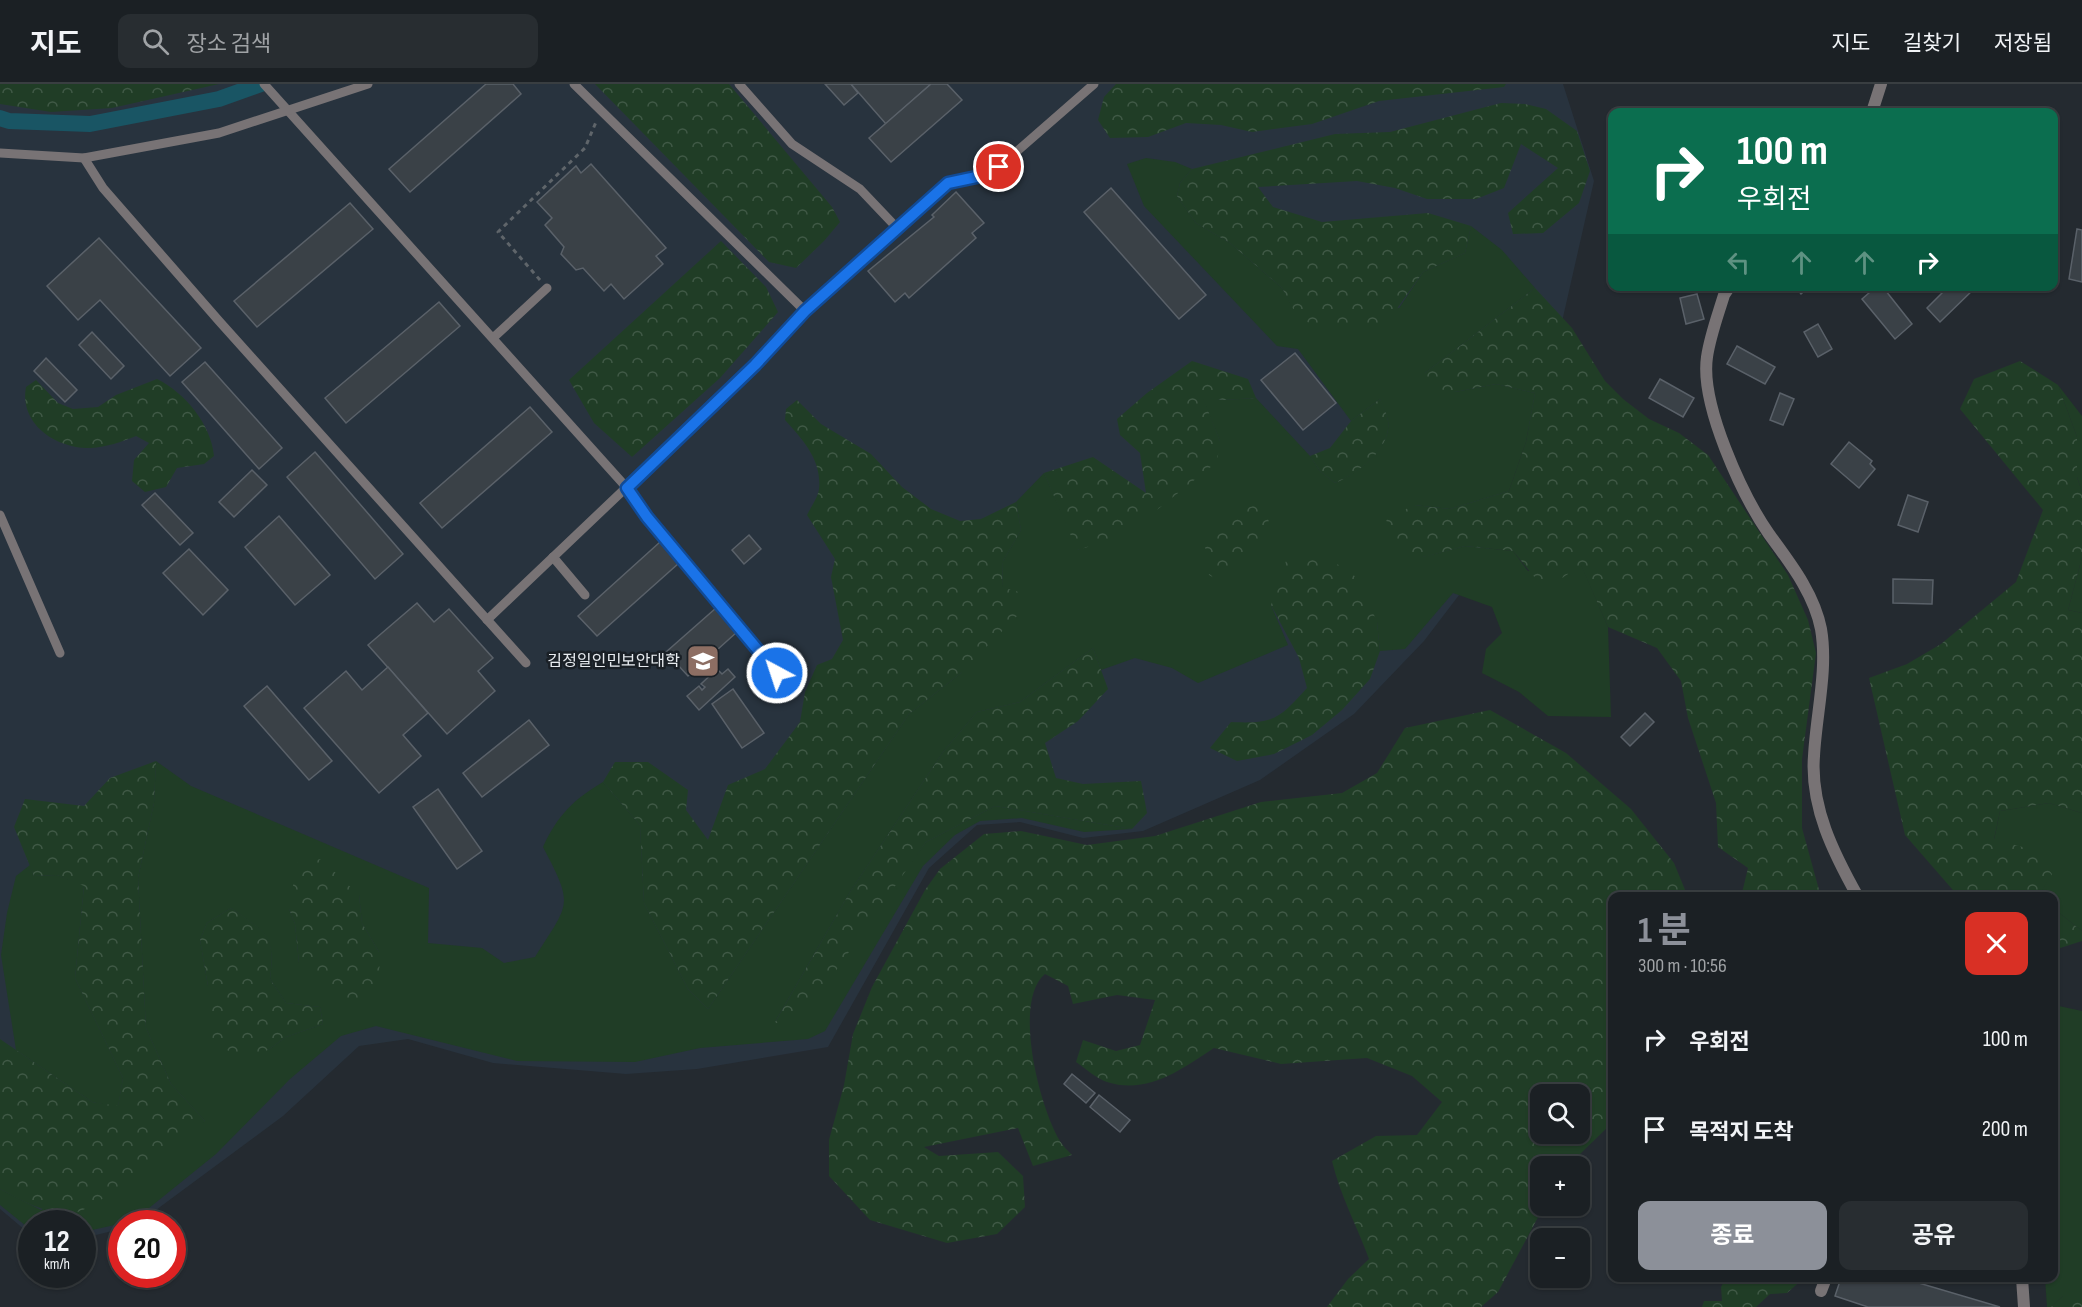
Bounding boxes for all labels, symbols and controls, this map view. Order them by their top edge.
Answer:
search box [118,14,538,68]
icon: search [139,25,172,58]
text: 지도 [30,28,82,61]
text: 장소 검색 [187,31,271,58]
text: 지도 [1831,31,1870,56]
text: 길찾기 [1903,31,1961,56]
text: 저장됨 [1994,31,2052,56]
text: 100 m [1737,126,1828,177]
icon: right [1638,132,1716,210]
pin [973,141,1024,192]
icon: arrive [982,150,1015,183]
text: 우회전 [1737,184,1812,216]
icon: left [1722,246,1755,279]
icon: ahead [1785,246,1818,279]
icon: ahead [1848,246,1881,279]
icon: right [1911,246,1944,279]
position arrow [745,641,809,705]
school or university icon: 김정일인민보안대학 [685,643,721,679]
place label: 김정일인민보안대학 [548,652,680,671]
text: 1 분 [1638,910,1691,953]
button: close [1965,912,2028,975]
text: 300 m · 10:56 [1638,954,1727,978]
icon: right [1638,1023,1671,1056]
text: 100 m [1983,1026,2028,1053]
text: 우회전 [1689,1029,1750,1056]
map controls [1530,1084,1590,1288]
button: search [1530,1084,1590,1144]
icon: arrive [1638,1113,1671,1146]
text: 200 m [1982,1116,2028,1143]
text: 목적지 도착 [1689,1119,1794,1146]
button: + [1530,1156,1590,1216]
button: 종료 [1638,1201,1827,1270]
button: 공유 [1839,1201,2028,1270]
speed limit sign: 20 [108,1210,186,1288]
text: 12 [44,1224,70,1260]
button: − [1530,1228,1590,1288]
text: km/h [44,1255,70,1274]

